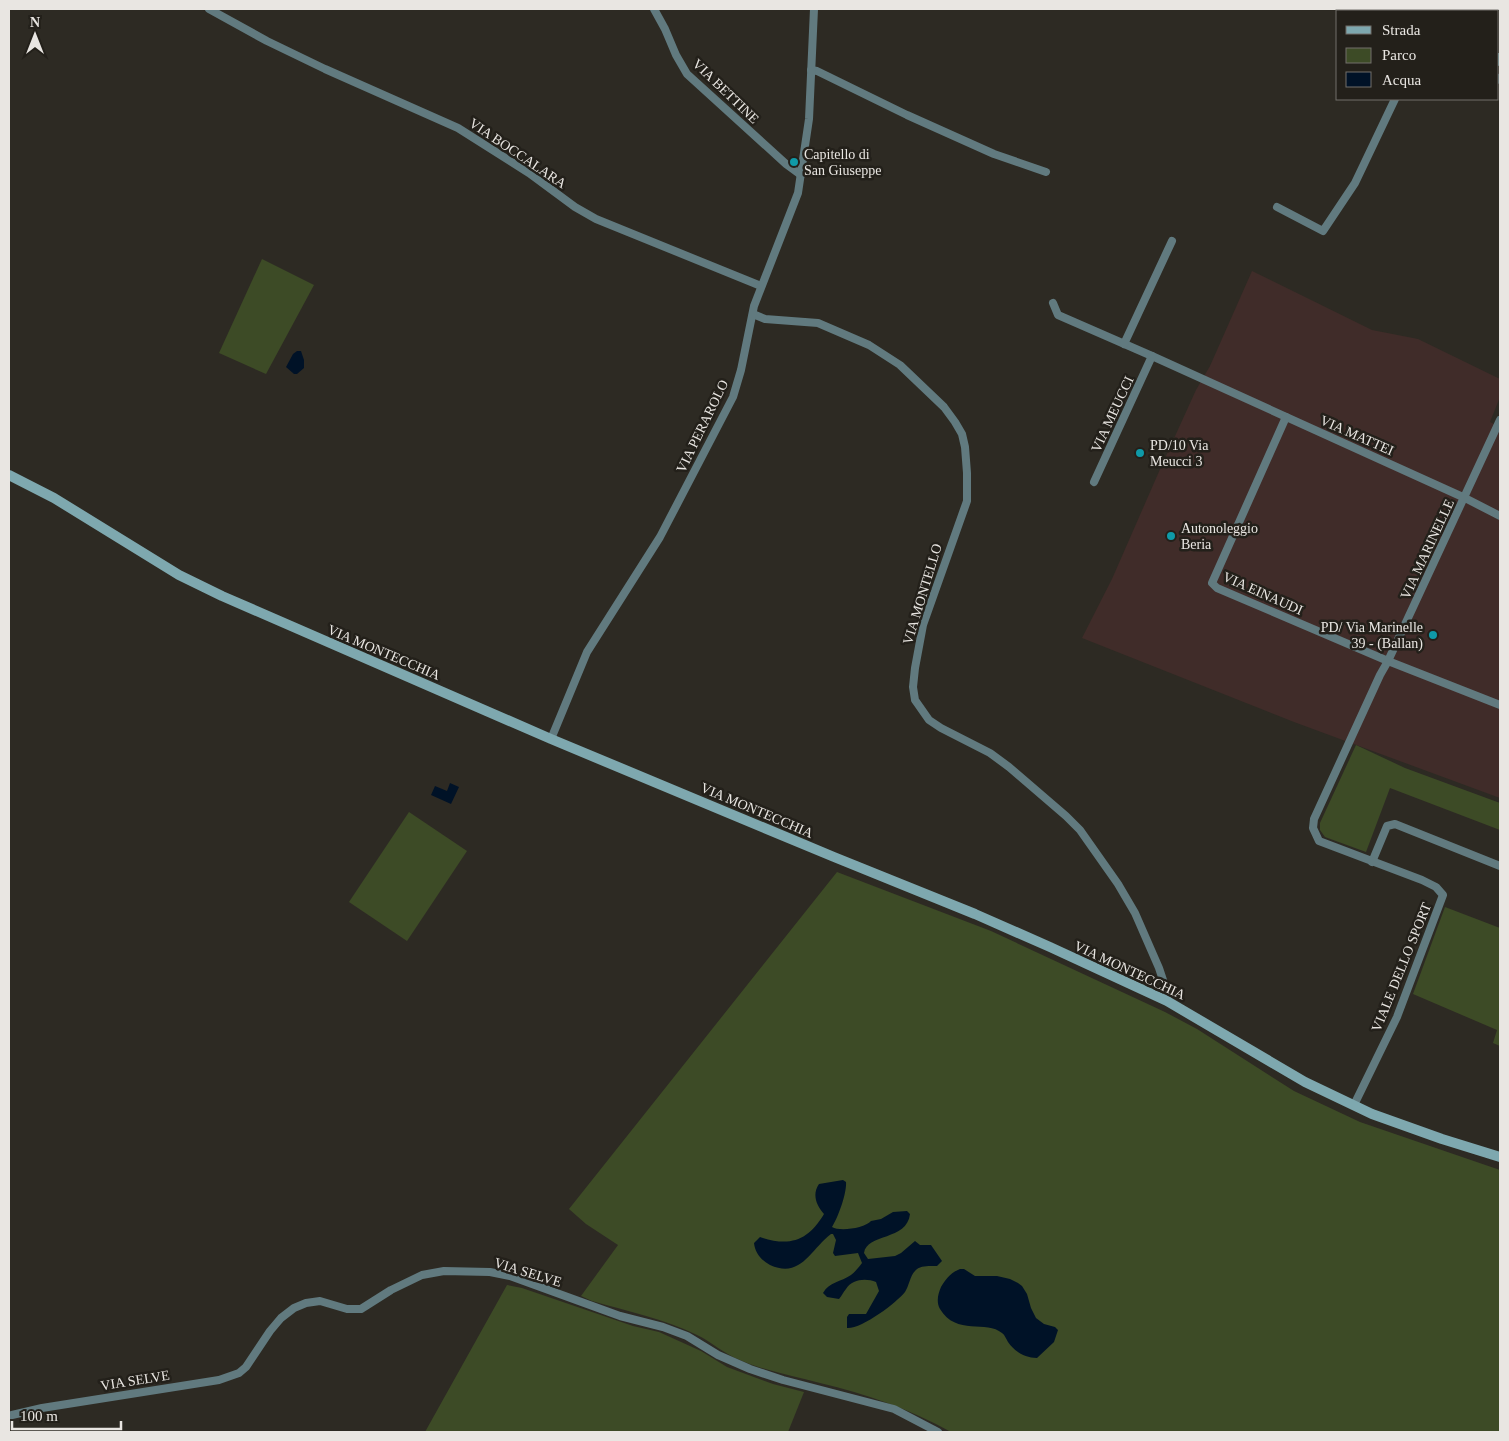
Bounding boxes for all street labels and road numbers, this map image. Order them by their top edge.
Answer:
street label: VIA BETTINE [690,56,762,127]
street label: VIA BOCCALARA [466,115,570,192]
street label: VIA MEUCCI [1088,374,1137,455]
street label: VIA PERAROLO [673,377,731,475]
street label: VIA MATTEI [1318,413,1396,458]
street label: VIA MARINELLE [1398,497,1457,602]
street label: VIA MONTELLO [900,542,945,646]
street label: VIA EINAUDI [1220,569,1305,618]
street label: VIA MONTECCHIA [325,622,443,683]
street label: VIA MONTECCHIA [698,780,816,841]
street label: VIALE DELLO SPORT [1369,900,1434,1034]
street label: VIA MONTECCHIA [1072,938,1189,1003]
street label: VIA SELVE [492,1255,563,1290]
street label: VIA SELVE [99,1368,171,1393]

